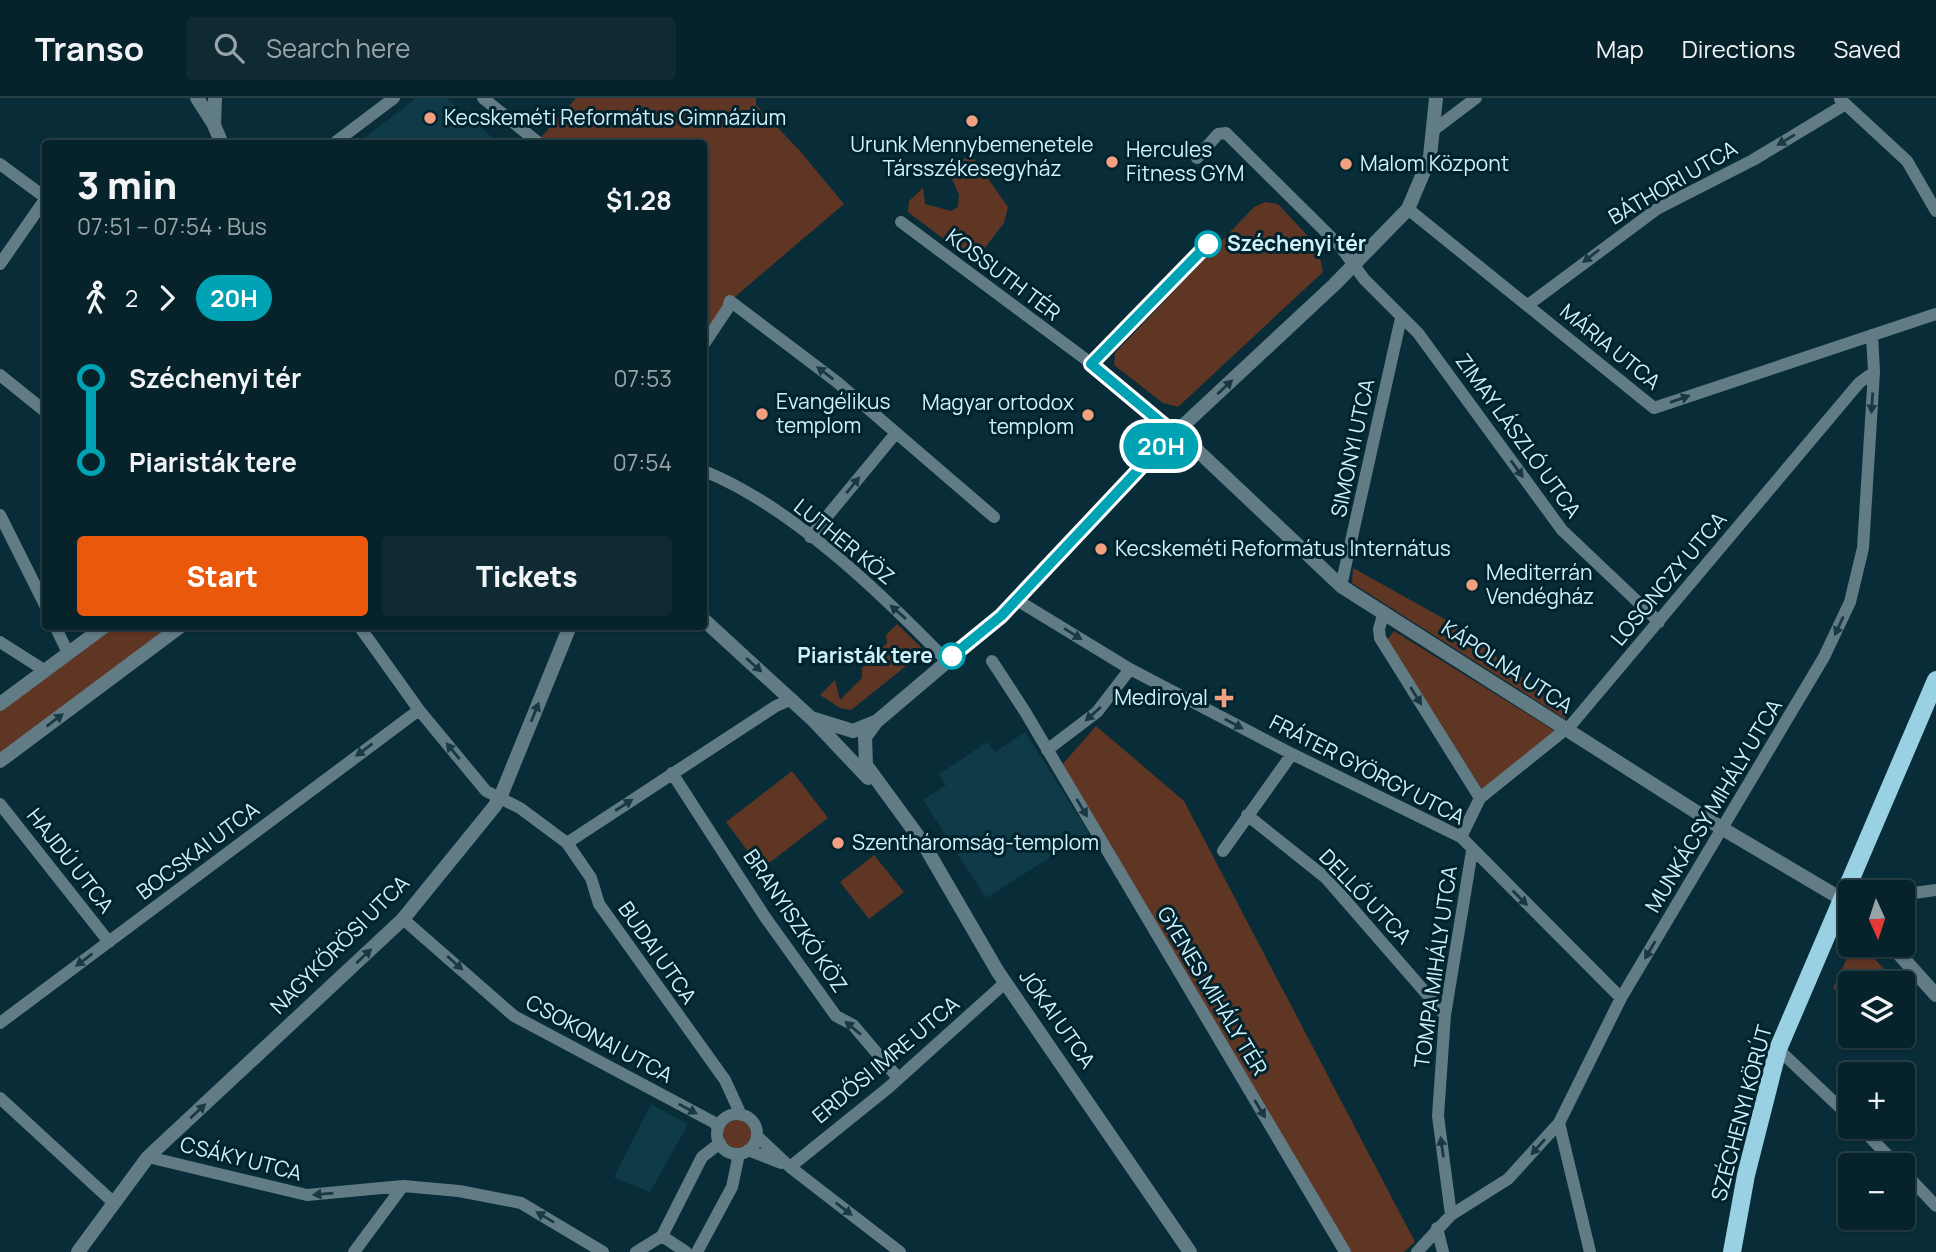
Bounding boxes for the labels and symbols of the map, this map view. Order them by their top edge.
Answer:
place label: Kecskeméti Református Gimnázium [444,103,786,131]
marker: Kecskeméti Református Gimnázium [422,110,438,126]
marker: Urunk Mennybemenetele Társszékesegyház [964,113,980,129]
place label: Urunk Mennybemenetele Társszékesegyház [850,130,1094,182]
street label: BÁTHORI UTCA [1603,134,1742,230]
one-way arrow [1777,134,1796,147]
place label: Hercules Fitness GYM [1126,135,1244,187]
place label: Malom Központ [1360,149,1509,177]
marker: Hercules Fitness GYM [1104,154,1120,170]
marker: Malom Központ [1338,156,1354,172]
street label: KOSSUTH TÉR [941,222,1067,327]
place label: Széchenyi tér [1227,229,1366,257]
marker: Széchenyi tér [1195,231,1221,257]
one-way arrow [1582,248,1600,263]
street label: MÁRIA UTCA [1554,297,1667,395]
street label: ZIMAY LÁSZLÓ UTCA [1450,348,1588,523]
one-way arrow [816,366,834,380]
street label: SIMONYI UTCA [1324,376,1380,520]
one-way arrow [1216,380,1233,396]
place label: Evangélikus templom [776,387,891,439]
place label: Magyar ortodox templom [922,388,1074,440]
one-way arrow [1866,392,1877,414]
one-way arrow [1670,393,1691,404]
marker: Evangélikus templom [754,406,770,422]
marker: Magyar ortodox templom [1080,407,1096,423]
line badge: 20H [1121,423,1201,469]
one-way arrow [1510,460,1524,478]
one-way arrow [845,476,860,493]
street label: LUTHER KÖZ [789,492,901,590]
street label: LOSONCZY UTCA [1604,506,1732,651]
place label: Kecskeméti Református Internátus [1115,534,1451,562]
marker: Kecskeméti Református Internátus [1093,541,1109,557]
place label: Mediterrán Vendégház [1486,558,1594,610]
marker: Mediterrán Vendégház [1464,577,1480,593]
one-way arrow [889,604,907,620]
street label: KÁPOLNA UTCA [1436,613,1579,719]
one-way arrow [1833,616,1845,636]
one-way arrow [1064,628,1083,641]
place label: Piaristák tere [797,641,933,669]
marker: Piaristák tere [939,643,965,669]
one-way arrow [746,657,763,672]
place label: Mediroyal [1114,683,1208,711]
one-way arrow [1409,687,1423,705]
marker: Mediroyal [1214,688,1234,708]
street label: MUNKÁCSY MIHÁLY UTCA [1638,694,1788,917]
one-way arrow [530,701,541,722]
one-way arrow [1084,706,1102,722]
street label: FRÁTER GYÖRGY UTCA [1265,708,1470,831]
one-way arrow [46,713,64,727]
one-way arrow [1224,718,1244,729]
one-way arrow [355,742,373,756]
one-way arrow [446,742,461,759]
street label: BOCSKAI UTCA [130,795,264,906]
one-way arrow [615,798,633,812]
one-way arrow [1075,799,1088,818]
street label: HAJDÚ UTCA [21,802,120,919]
place label: Szentháromság-templom [852,828,1099,856]
marker: Szentháromság-templom [830,835,846,851]
street label: BRANYISZKÓ KÖZ [738,843,854,997]
street label: DELLŐ UTCA [1313,843,1418,950]
street label: TOMPA MIHÁLY UTCA [1407,864,1463,1070]
street label: NAGYKŐRÖSI UTCA [264,869,415,1020]
north arrow [1838,880,1914,957]
one-way arrow [1512,890,1529,907]
street label: BUDAI UTCA [612,896,703,1009]
street label: GYENES MIHÁLY TÉR [1151,901,1274,1080]
one-way arrow [1644,941,1656,960]
one-way arrow [355,948,372,964]
one-way arrow [75,953,93,967]
one-way arrow [446,955,463,971]
street label: JÓKAI UTCA [1013,963,1102,1074]
street label: CSOKONAI UTCA [521,988,678,1089]
street label: ERDŐSI IMRE UTCA [806,989,965,1129]
one-way arrow [844,1020,862,1035]
street label: SZÉCHENYI KÖRÚT [1704,1021,1778,1204]
one-way arrow [1254,1100,1267,1119]
one-way arrow [679,1102,699,1114]
one-way arrow [189,1103,206,1119]
street label: CSÁKY UTCA [177,1129,305,1187]
one-way arrow [1436,1136,1447,1158]
one-way arrow [1530,1138,1546,1156]
one-way arrow [311,1189,333,1200]
one-way arrow [835,1201,853,1216]
one-way arrow [535,1211,554,1223]

